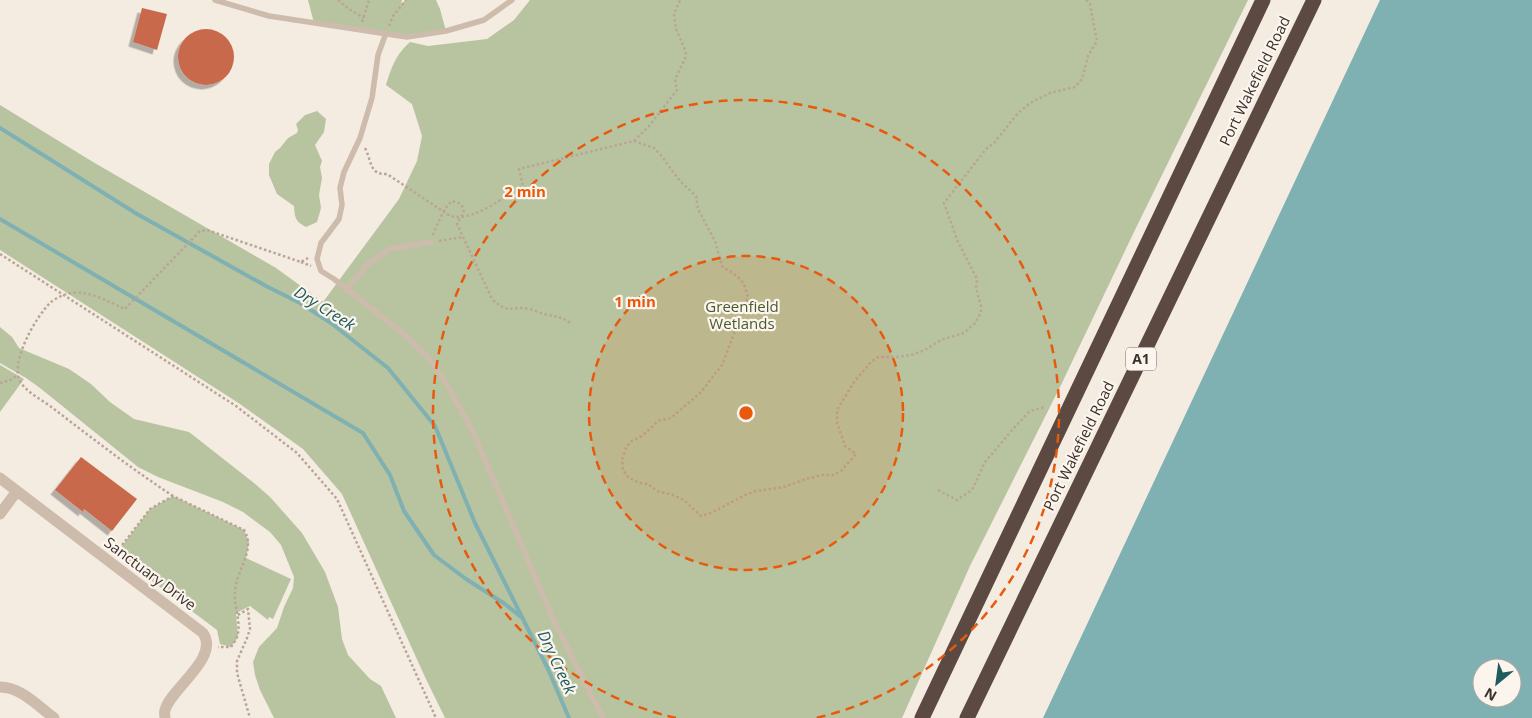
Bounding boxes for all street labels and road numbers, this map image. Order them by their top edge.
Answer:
street label: Port Wakefield Road [1214,12,1294,149]
road number: A1 [1126,348,1156,370]
street label: Port Wakefield Road [1038,377,1118,514]
street label: Sanctuary Drive [101,532,201,614]

